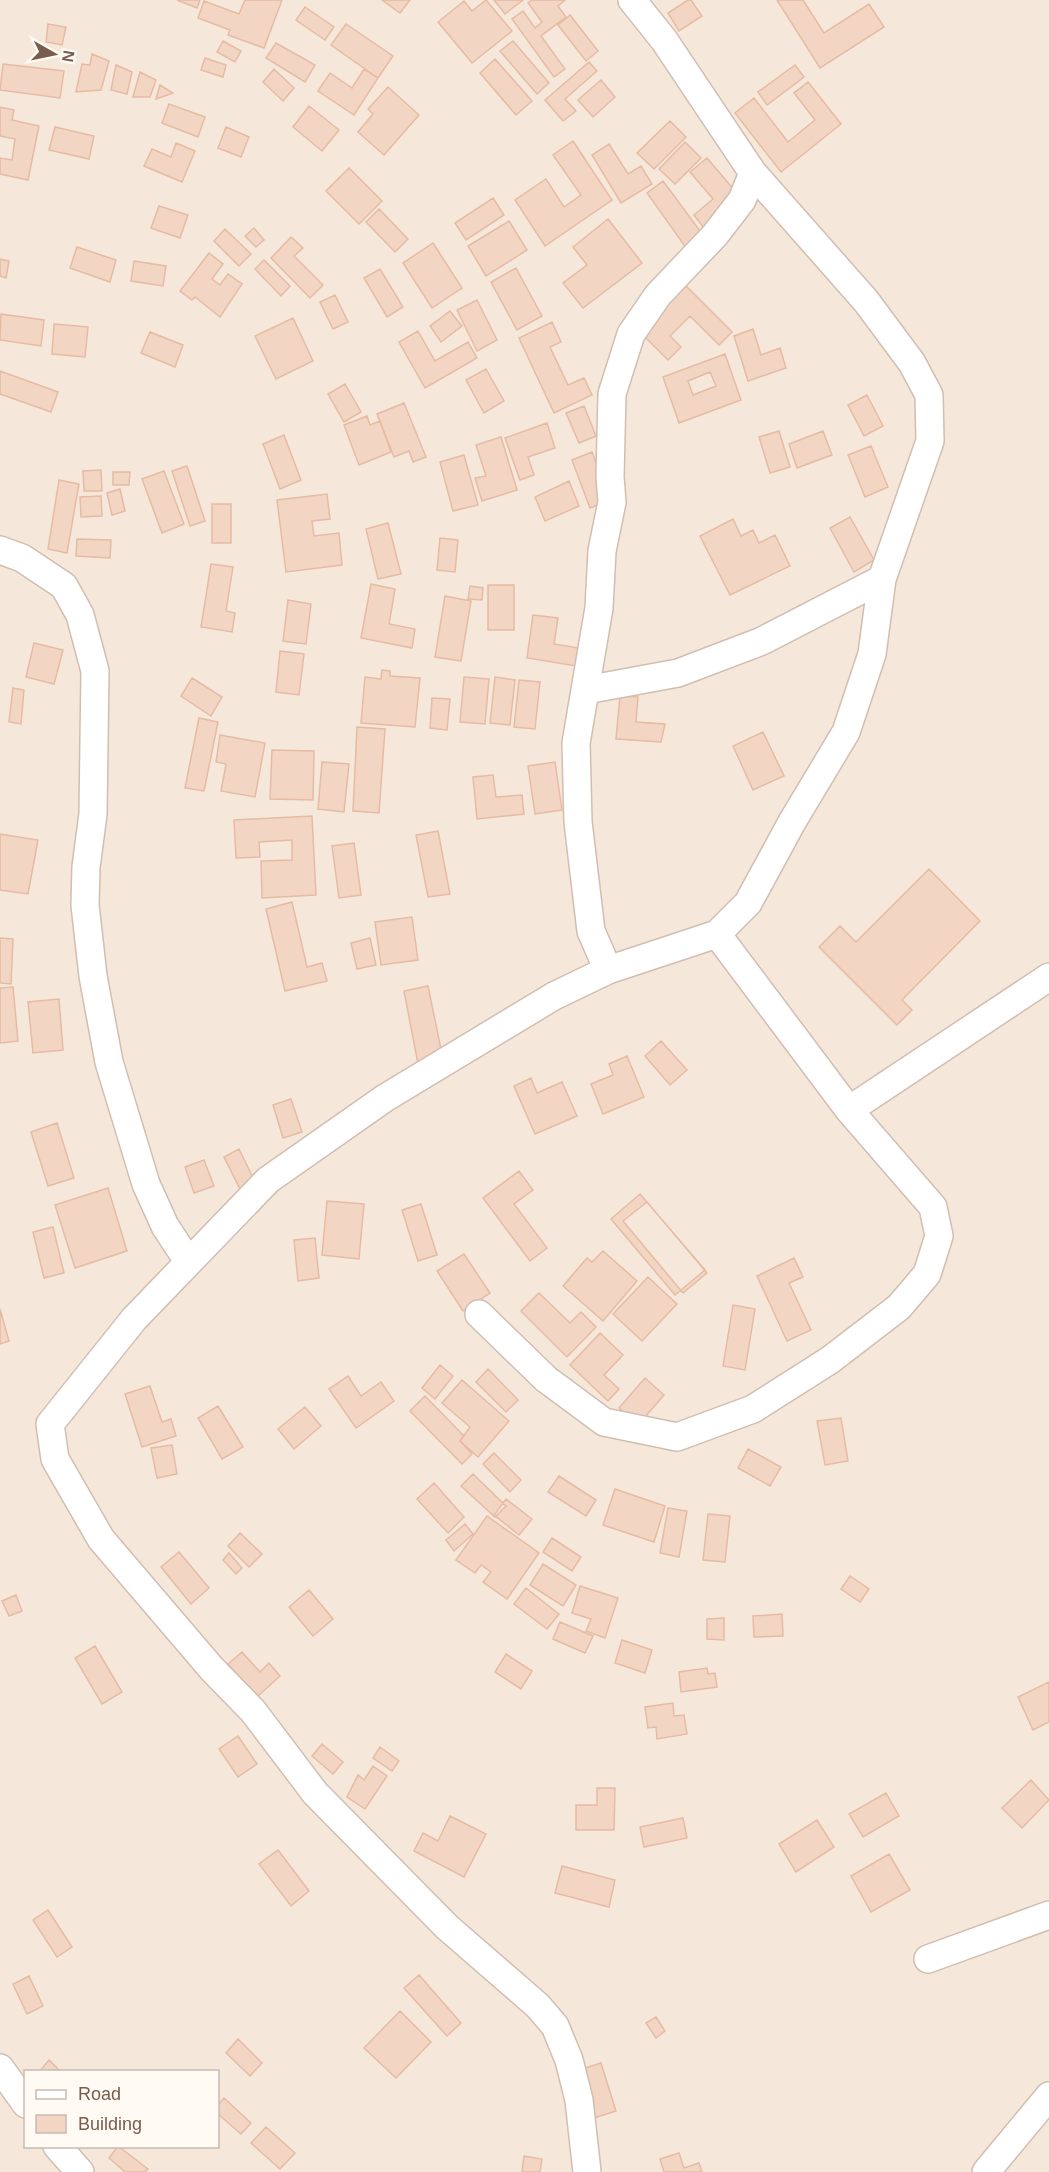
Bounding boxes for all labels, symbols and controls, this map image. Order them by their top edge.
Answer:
north arrow [24,24,84,84]
text: N [59,49,78,63]
legend [24,2070,219,2148]
text: Road [78,2084,121,2104]
text: Building [78,2114,142,2134]

